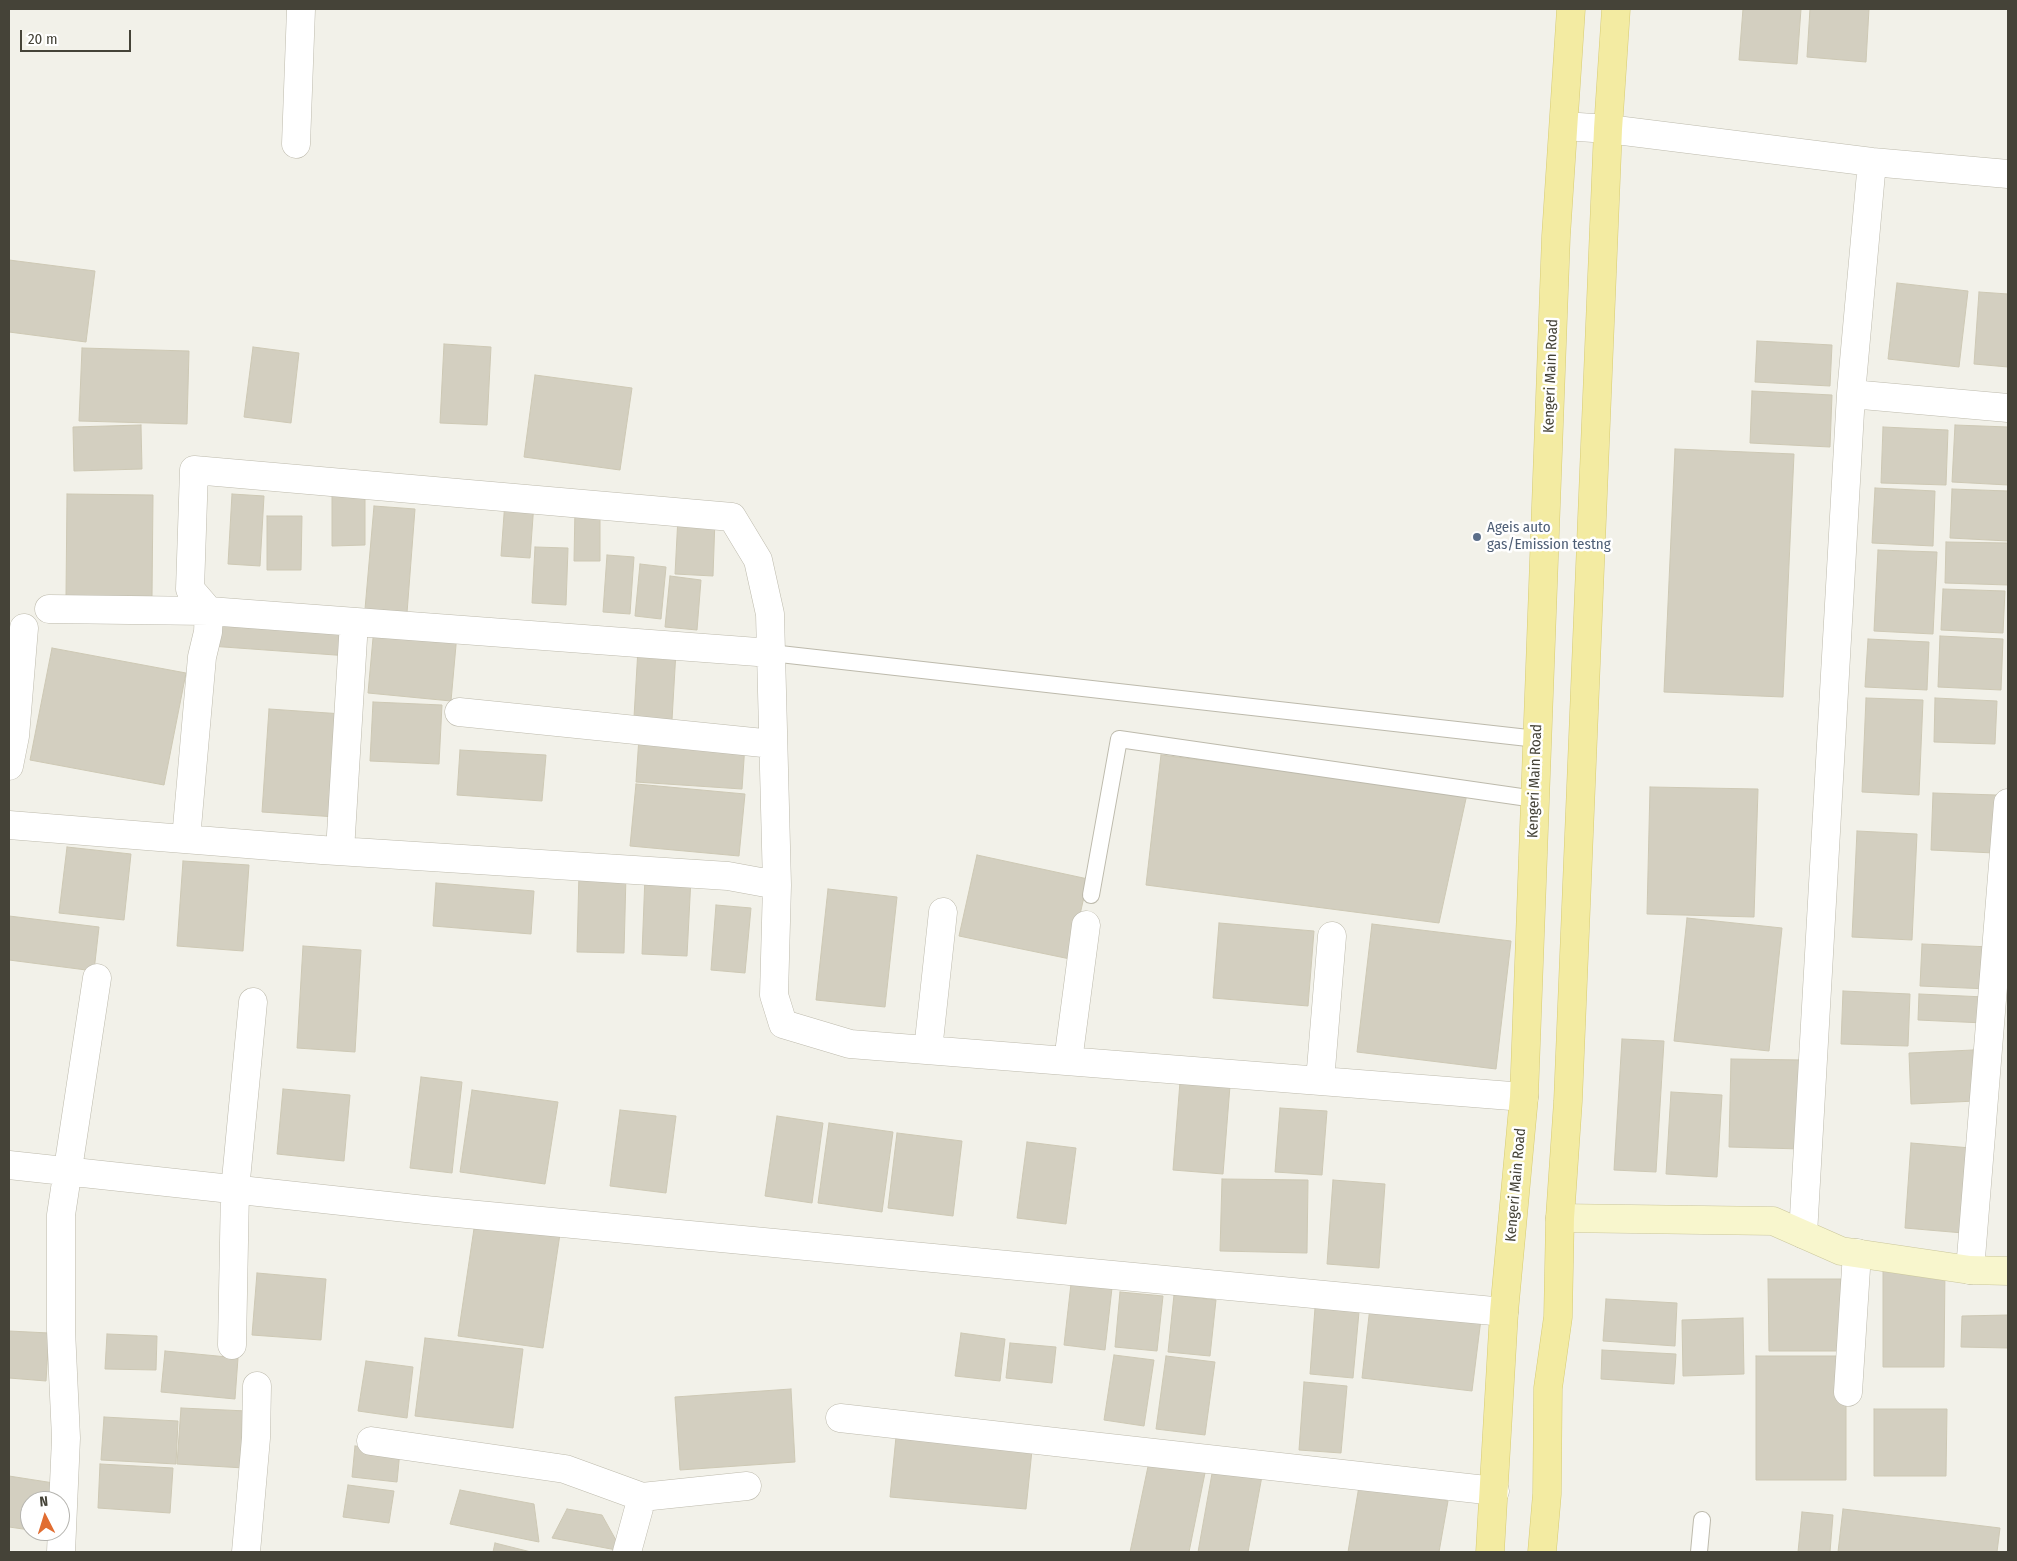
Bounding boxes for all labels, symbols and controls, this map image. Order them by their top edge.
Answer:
scale bar [22,20,134,52]
text: 20 m [28,30,58,48]
street label: Kengeri Main Road [1540,319,1562,433]
place label: Ageis auto gas/Emission testng [1487,519,1611,554]
marker: Ageis auto gas/Emission testng [1471,531,1483,543]
street label: Kengeri Main Road [1524,724,1546,838]
street label: Kengeri Main Road [1502,1127,1530,1243]
north arrow [20,1491,70,1541]
text: N [39,1493,49,1510]

